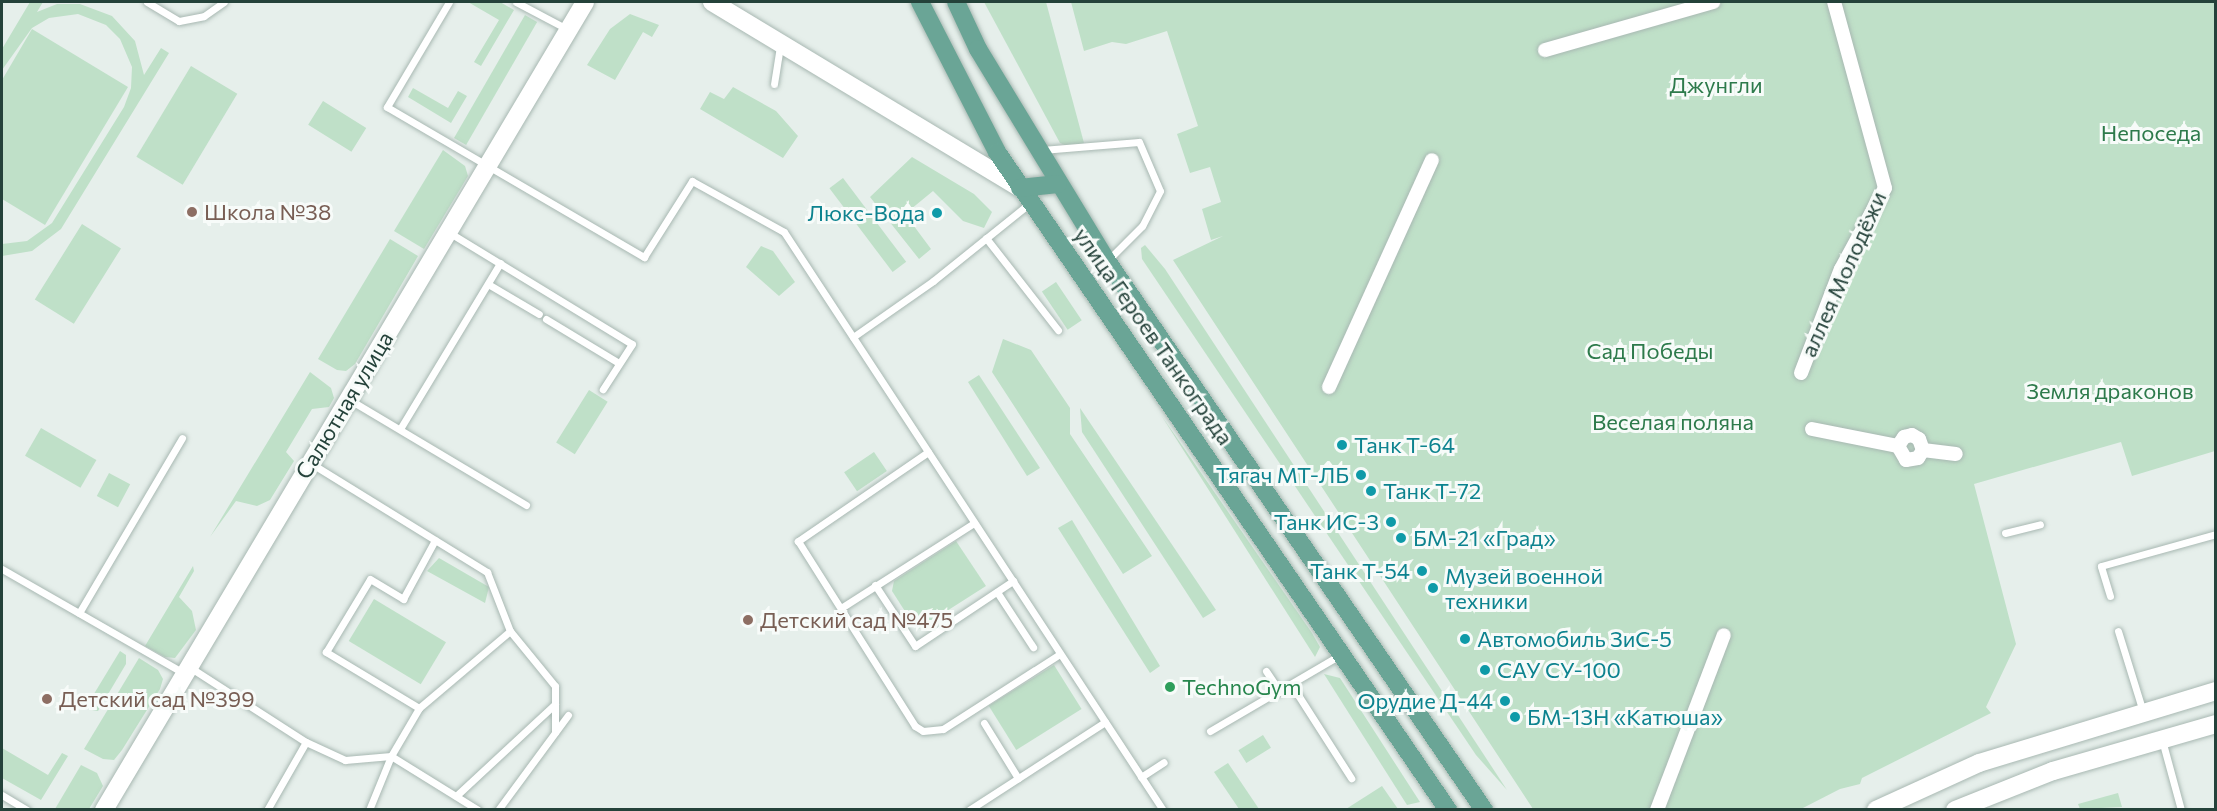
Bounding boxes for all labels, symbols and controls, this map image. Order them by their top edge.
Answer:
park label: Джунгли [1669,72,1763,98]
park label: Непоседа [2101,120,2201,146]
street label: аллея Молодёжи [1795,187,1891,361]
place label: Школа №38 [204,199,331,225]
place label: Люкс-Вода [808,200,925,226]
marker: Школа №38 [185,205,199,219]
marker: Люкс-Вода [930,206,944,220]
street label: улица Героев Танкограда [1069,222,1239,450]
street label: Салютная улица [290,327,398,483]
park label: Сад Победы [1587,338,1713,364]
park label: Земля драконов [2026,378,2194,404]
park label: Веселая поляна [1592,409,1754,435]
place label: Танк Т-64 [1354,432,1455,458]
marker: Танк Т-64 [1335,438,1349,452]
place label: Тягач МТ-ЛБ [1216,462,1349,488]
marker: Тягач МТ-ЛБ [1354,468,1368,482]
place label: Танк Т-72 [1383,478,1481,504]
marker: Танк Т-72 [1364,484,1378,498]
place label: Танк ИС-3 [1274,509,1379,535]
marker: Танк ИС-3 [1384,515,1398,529]
place label: БМ-21 «Град» [1413,525,1556,551]
marker: БМ-21 «Град» [1394,531,1408,545]
place label: Танк Т-54 [1310,558,1410,584]
place label: Музей военной техники [1445,562,1603,614]
marker: Танк Т-54 [1415,564,1429,578]
marker: Музей военной техники [1426,581,1440,595]
place label: Детский сад №475 [760,607,953,633]
marker: Детский сад №475 [741,613,755,627]
place label: Автомобиль ЗиС-5 [1477,626,1672,652]
marker: Автомобиль ЗиС-5 [1458,632,1472,646]
place label: САУ СУ-100 [1497,657,1621,683]
marker: САУ СУ-100 [1478,663,1492,677]
place label: TechnoGym [1182,674,1301,700]
marker: TechnoGym [1163,680,1177,694]
place label: Детский сад №399 [59,686,255,712]
place label: Орудие Д-44 [1358,688,1493,714]
marker: Детский сад №399 [40,692,54,706]
marker: Орудие Д-44 [1498,694,1512,708]
place label: БМ-13Н «Катюша» [1527,704,1723,730]
marker: БМ-13Н «Катюша» [1508,710,1522,724]

